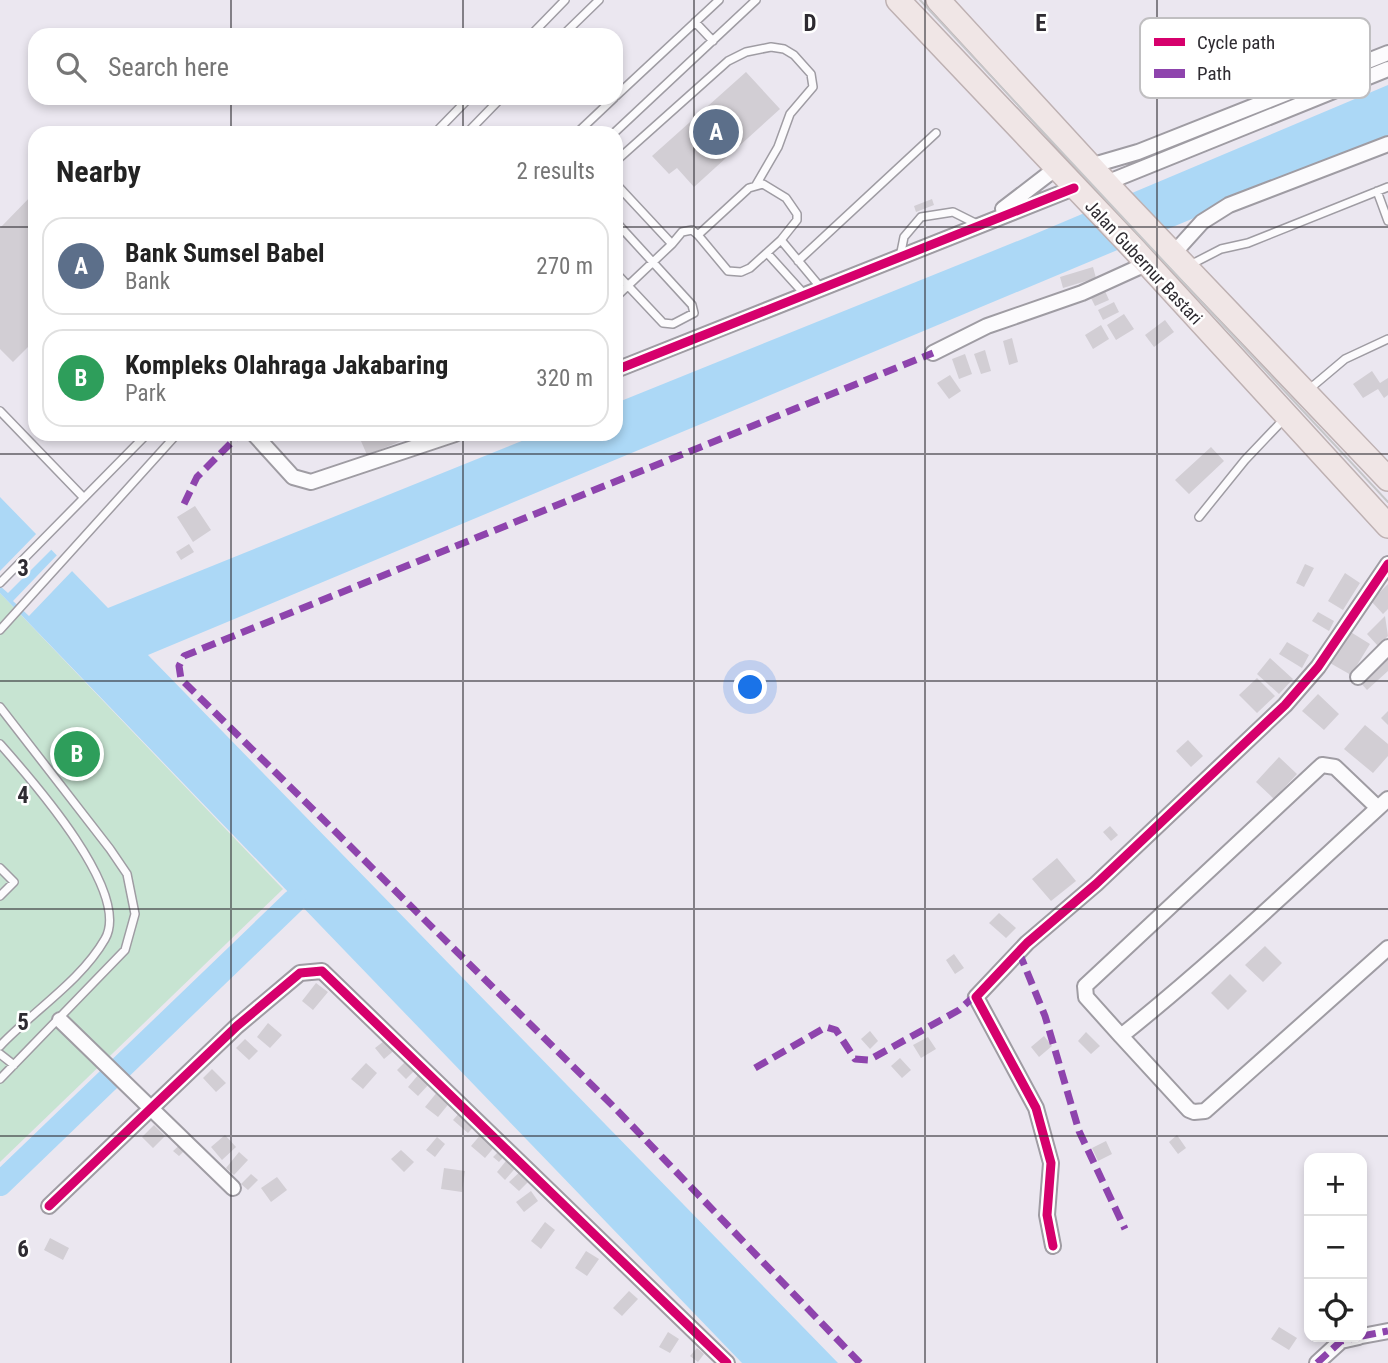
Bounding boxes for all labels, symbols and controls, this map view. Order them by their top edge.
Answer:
text: D [804,10,817,37]
text: E [1035,10,1047,37]
legend [1140,18,1370,98]
search box [28,28,623,105]
text: Cycle path [1197,31,1275,54]
icon: search [52,48,90,86]
text: Search here [108,52,229,82]
text: Path [1197,62,1231,85]
pin: A [693,106,739,158]
text: Nearby [56,154,141,189]
text: 2 results [517,158,595,185]
street label: Jalan Gubernur Bastari [1081,195,1207,329]
text: Bank Sumsel Babel [125,238,325,268]
text: A [74,253,88,280]
text: 270 m [536,253,593,280]
text: Bank [125,268,170,295]
text: Kompleks Olahraga Jakabaring [125,350,448,380]
text: B [75,365,87,392]
text: 320 m [536,365,593,392]
text: Park [125,380,166,407]
text: 3 [17,555,29,582]
your location [733,670,767,704]
pin: B [54,728,100,780]
text: 4 [17,782,29,809]
text: 5 [17,1009,29,1036]
map controls [1304,1153,1367,1342]
button: + [1304,1153,1367,1216]
button: − [1304,1216,1367,1279]
text: 6 [17,1236,29,1263]
button: locate [1304,1279,1367,1342]

